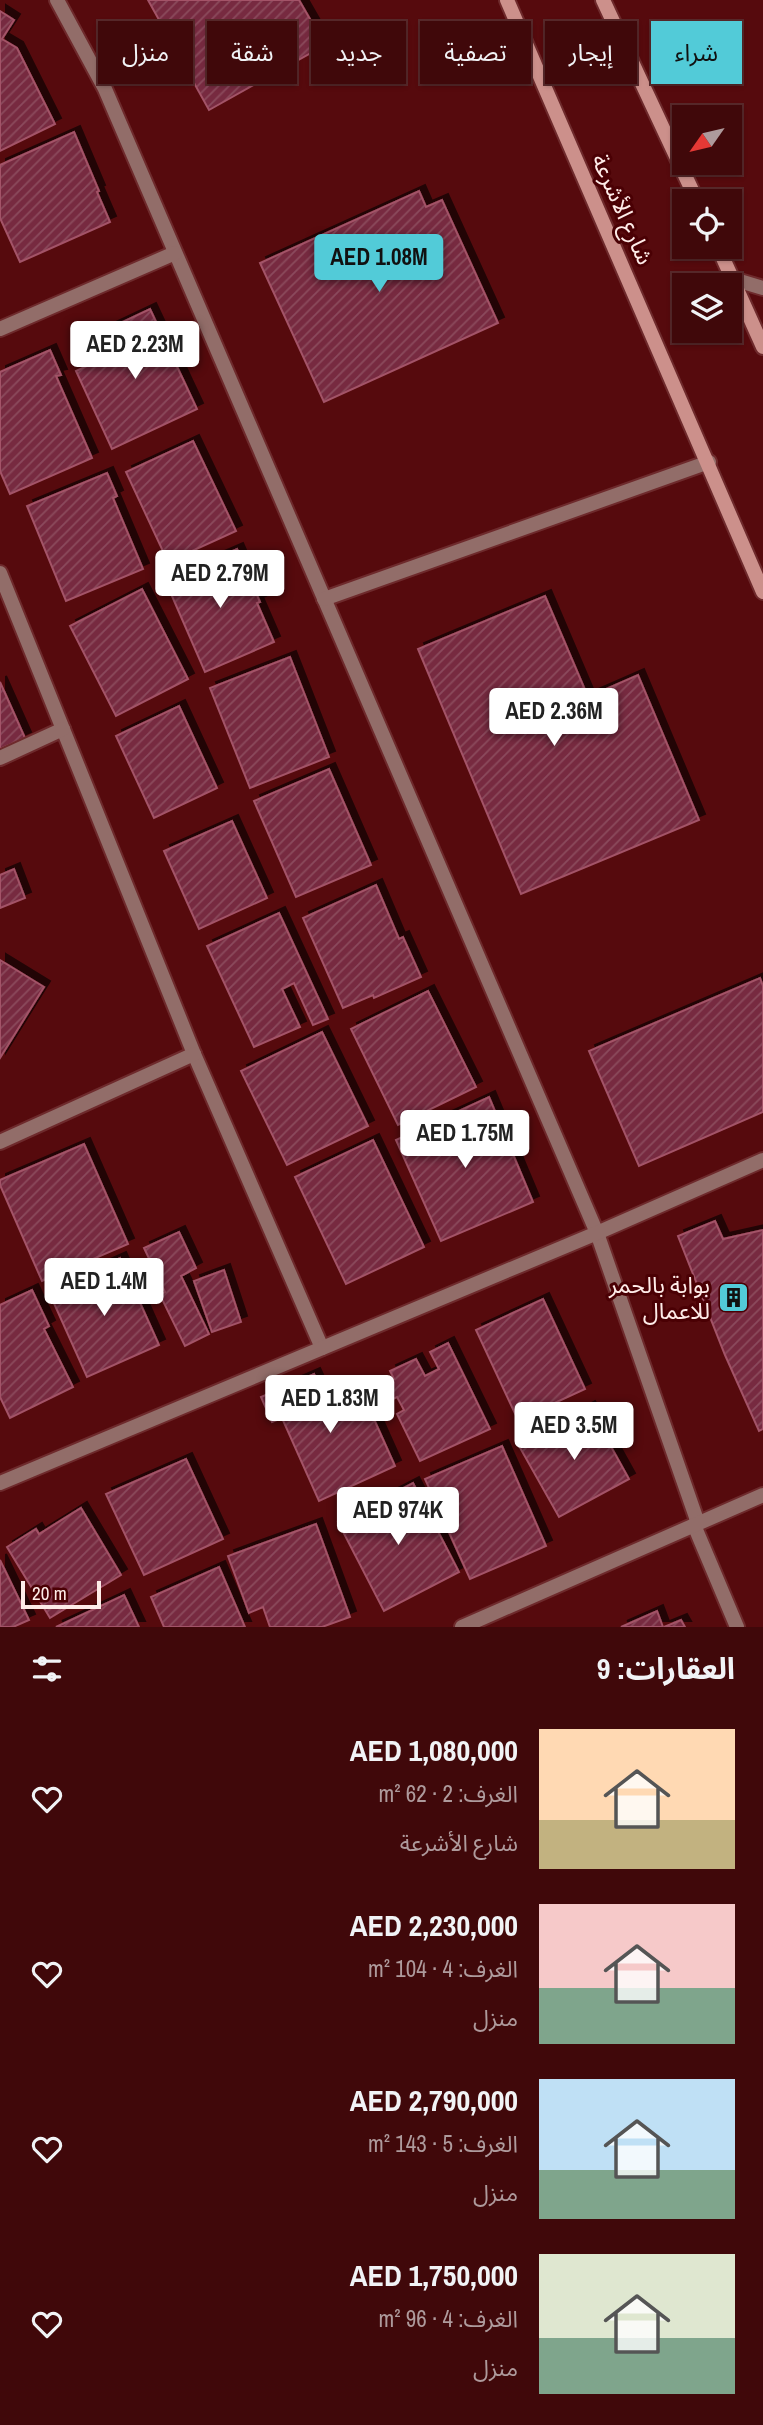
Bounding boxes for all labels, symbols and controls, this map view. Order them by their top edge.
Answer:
chip: منزل [98,21,193,84]
chip: شقة [207,21,297,84]
chip: جديد [311,21,406,84]
chip: تصفية [420,21,531,84]
chip: إيجار [545,21,637,84]
chip: شراء [651,21,742,84]
north arrow [672,105,742,175]
map controls [672,105,742,343]
street label: شارع الأشرعة [583,149,661,270]
button: locate [672,189,742,259]
pin: AED 1.08M [299,234,459,294]
text: AED 1.08M [330,241,428,272]
button: layers [672,273,742,343]
pin: AED 2.23M [55,322,215,381]
text: AED 2.23M [86,328,184,359]
pin: AED 2.79M [140,550,300,610]
text: AED 2.79M [171,557,269,588]
pin: AED 2.36M [474,688,634,748]
text: AED 2.36M [505,695,603,726]
pin: AED 1.75M [385,1110,545,1170]
text: AED 1.75M [416,1117,514,1148]
pin: AED 1.4M [32,1258,176,1318]
text: AED 1.4M [61,1265,148,1296]
place label: بوابة بالحمر للاعمال [608,1269,710,1326]
building icon: بوابة بالحمر للاعمال [716,1280,750,1314]
pin: AED 1.83M [250,1376,410,1435]
text: AED 1.83M [281,1382,379,1413]
pin: AED 3.5M [502,1402,646,1462]
text: AED 3.5M [531,1409,618,1440]
pin: AED 974K [326,1488,470,1547]
text: AED 974K [353,1494,443,1525]
scale bar [21,1578,102,1610]
text: 20 m [32,1580,67,1606]
text: العقارات: 9 [597,1648,735,1688]
icon: filters [28,1650,66,1688]
text: AED 1,080,000 [350,1730,518,1770]
icon: home [595,1757,679,1841]
text: الغرف: 2 · 62 m² [379,1778,518,1809]
icon: heart [28,1780,66,1818]
text: شارع الأشرعة [400,1827,518,1858]
text: AED 2,230,000 [350,1905,518,1945]
icon: home [595,1932,679,2016]
text: الغرف: 4 · 104 m² [368,1953,518,1984]
icon: heart [28,1955,66,1993]
text: منزل [473,2002,518,2033]
text: AED 2,790,000 [350,2080,518,2120]
icon: home [595,2107,679,2191]
text: الغرف: 5 · 143 m² [368,2128,518,2159]
icon: heart [28,2130,66,2168]
text: منزل [473,2177,518,2208]
text: AED 1,750,000 [350,2255,518,2295]
icon: home [595,2282,679,2366]
text: الغرف: 4 · 96 m² [379,2303,518,2334]
icon: heart [28,2305,66,2343]
text: منزل [473,2352,518,2383]

